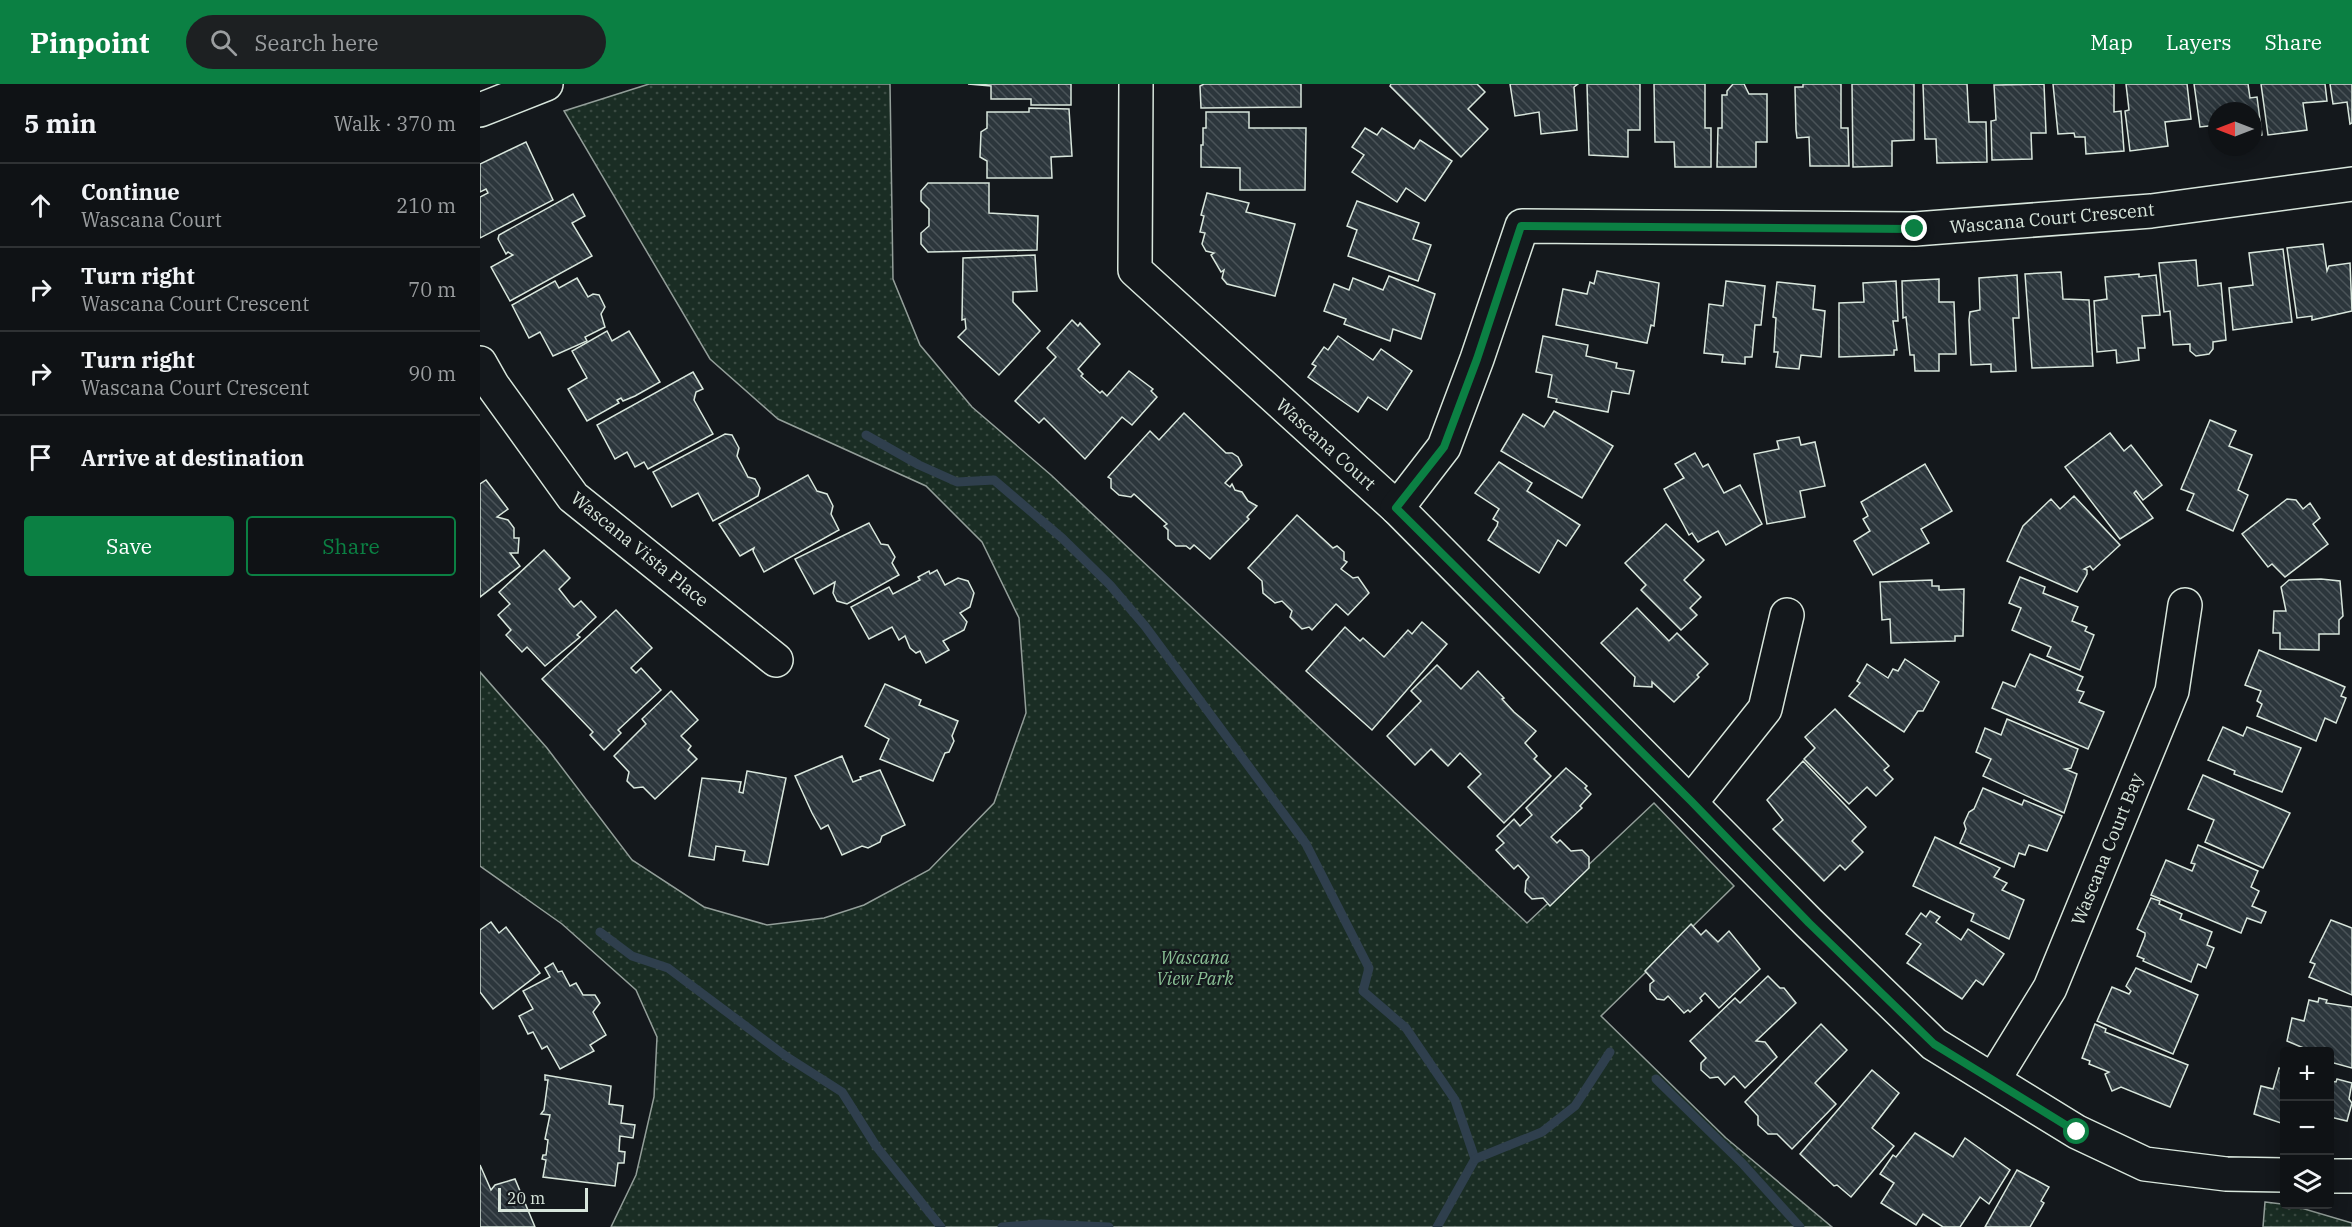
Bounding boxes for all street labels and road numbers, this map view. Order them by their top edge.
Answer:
street label: Wascana Court Crescent [1949,198,2155,238]
street label: Wascana Court [1271,393,1381,495]
street label: Wascana Vista Place [566,486,714,612]
street label: Wascana Court Bay [2066,769,2148,929]

